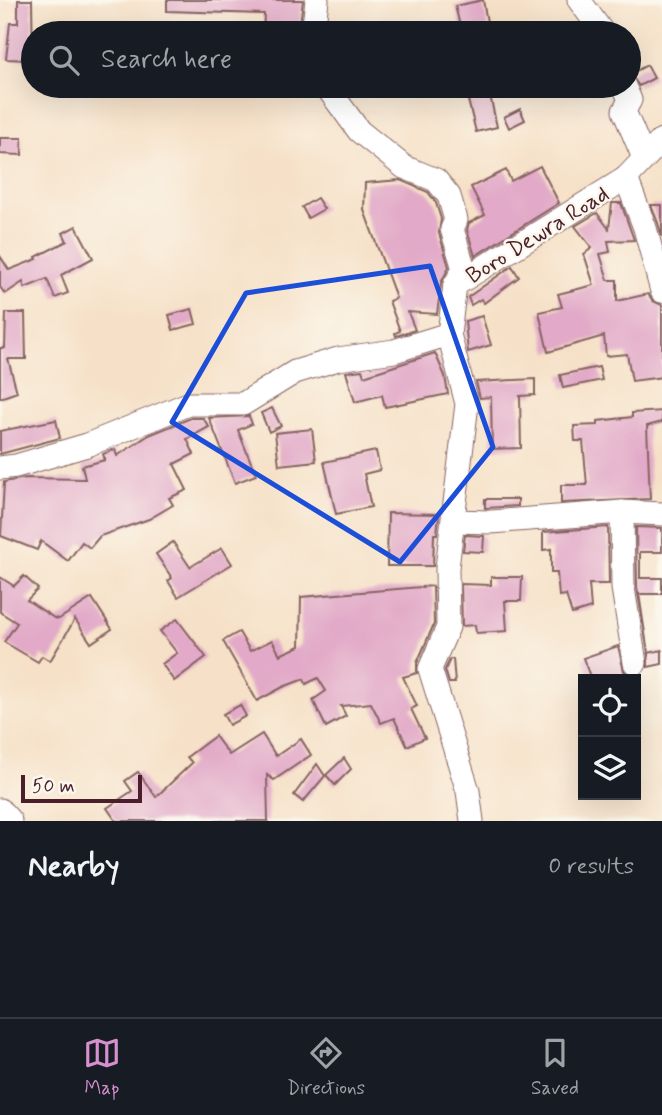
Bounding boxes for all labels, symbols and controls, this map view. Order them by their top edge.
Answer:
search box [21,21,641,98]
icon: search [45,41,83,79]
text: Search here [101,43,232,77]
street label: Boro Dewra Road [461,180,615,292]
map controls [578,674,641,800]
button: locate [578,674,641,737]
button: layers [578,737,641,800]
scale bar [21,772,142,804]
text: 50 m [32,774,75,799]
text: Nearby [28,847,119,886]
text: 0 results [548,852,634,882]
tab: Map [83,1034,121,1101]
tab: Directions [287,1034,365,1101]
tab: Saved [531,1034,579,1101]

